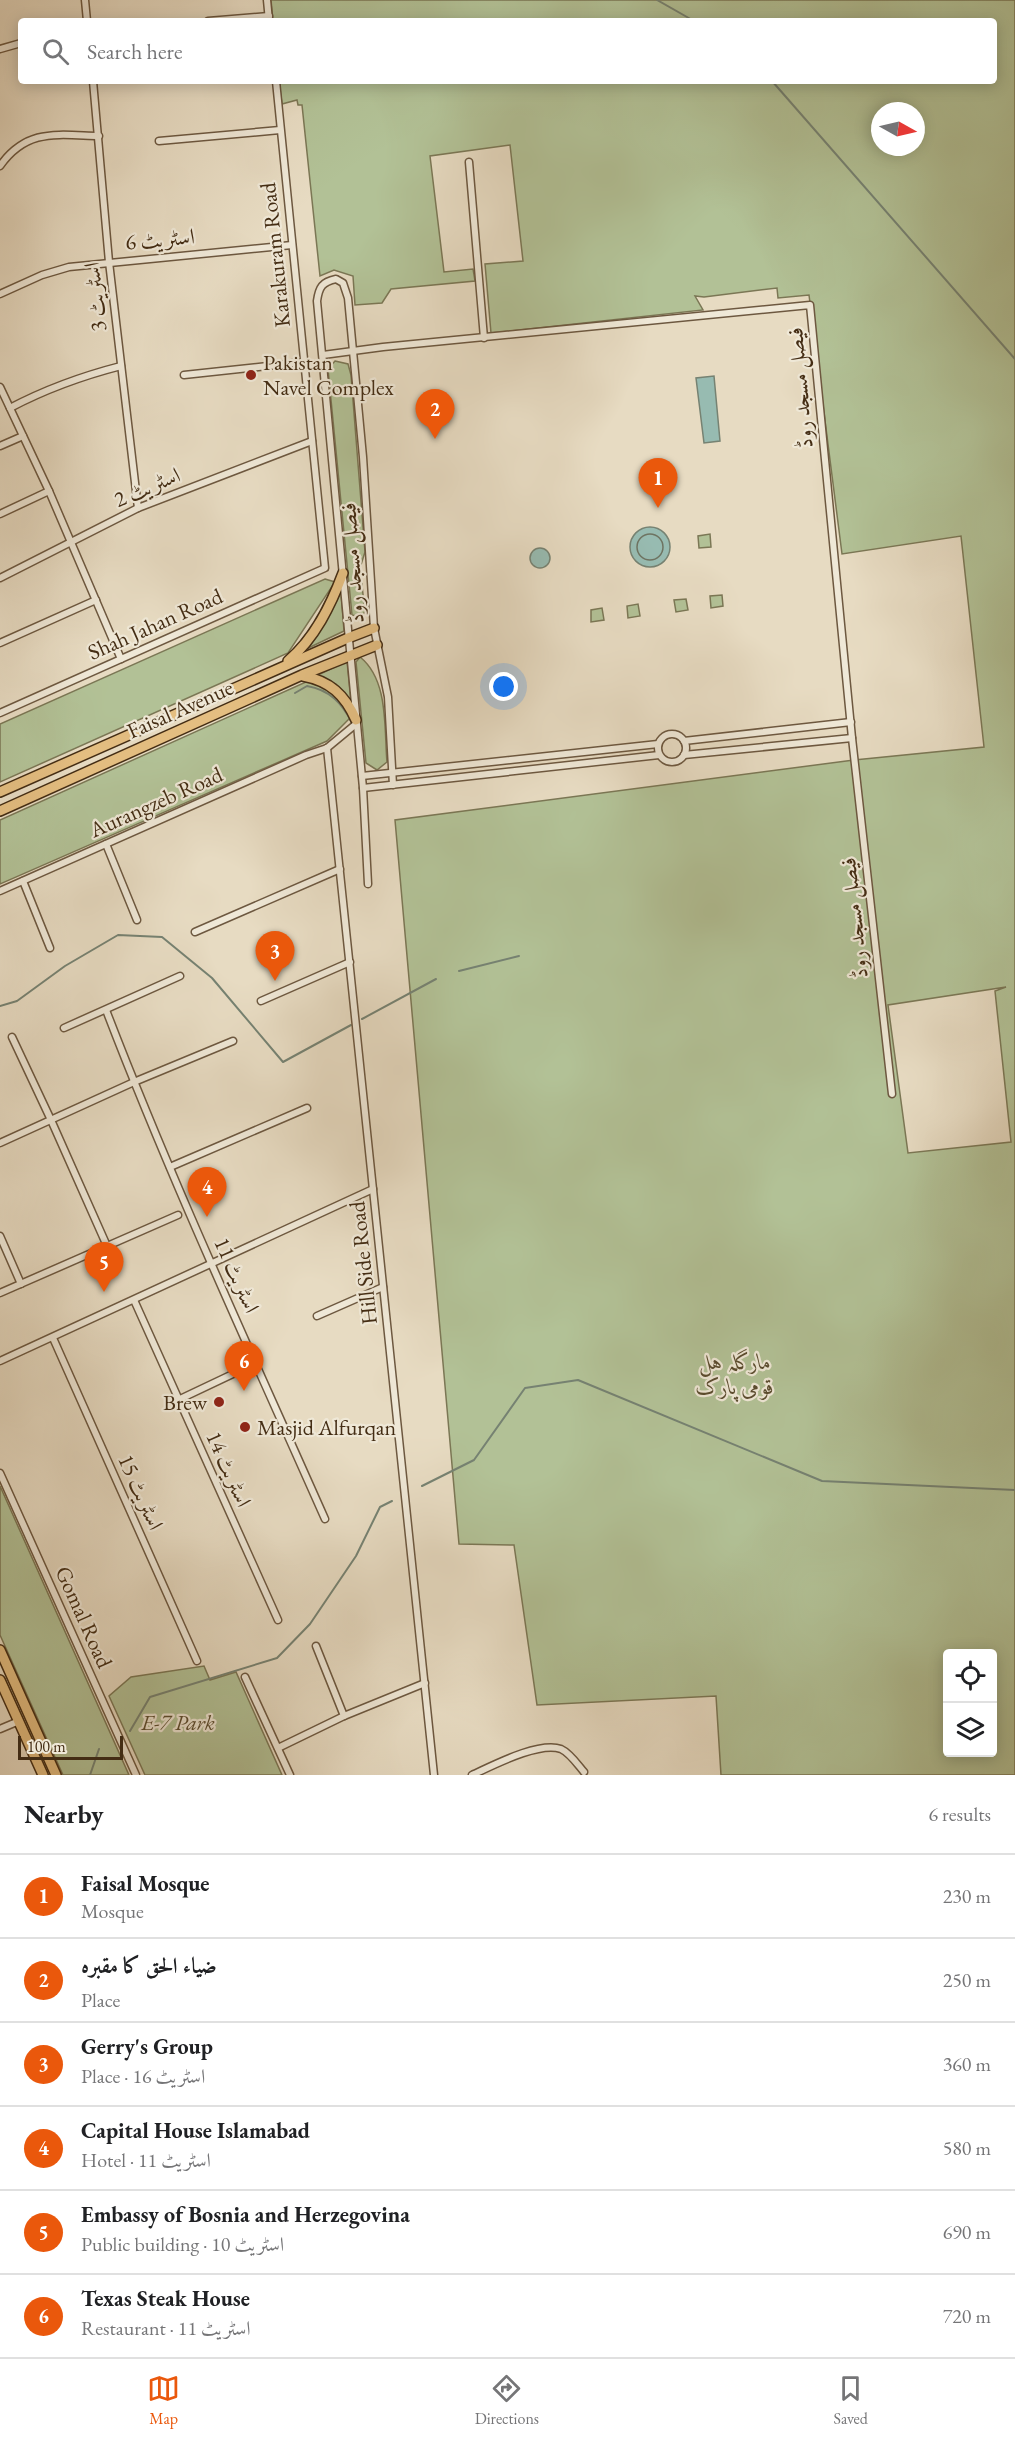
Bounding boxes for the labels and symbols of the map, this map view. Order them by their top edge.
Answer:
north arrow [871,102,925,156]
street label: Karakuram Road [253,180,297,329]
street label: اسٹریٹ 6 [124,222,196,256]
street label: اسٹریٹ 3 [77,261,113,333]
street label: فیصل مسجد روڈ [780,326,821,450]
place label: Pakistan Navel Complex [263,348,394,402]
marker: Pakistan Navel Complex [244,368,258,382]
pin: 2 [416,390,454,439]
pin: 1 [638,458,678,508]
street label: اسٹریٹ 2 [109,460,185,514]
street label: فیصل مسجد روڈ [333,501,372,625]
street label: Shah Jahan Road [83,581,228,667]
your location [489,672,518,701]
street label: Faisal Avenue [122,673,238,745]
street label: Aurangzeb Road [84,759,228,845]
street label: فیصل مسجد روڈ [833,856,876,980]
pin: 3 [256,932,294,981]
pin: 4 [188,1168,226,1217]
street label: Hill Side Road [342,1199,384,1326]
street label: اسٹریٹ 11 [207,1232,267,1318]
pin: 5 [84,1242,124,1292]
pin: 6 [224,1342,264,1391]
park label: مارگلہ ہل قومی پارک [696,1347,774,1403]
place label: Brew [163,1388,208,1417]
marker: Brew [212,1395,226,1409]
place label: Masjid Alfurqan [257,1413,397,1442]
marker: Masjid Alfurqan [238,1420,252,1434]
street label: اسٹریٹ 14 [199,1426,259,1512]
street label: اسٹریٹ 15 [111,1449,171,1535]
street label: Gomal Road [49,1562,120,1673]
park label: E-7 Park [140,1708,215,1737]
scale bar [18,1733,123,1760]

